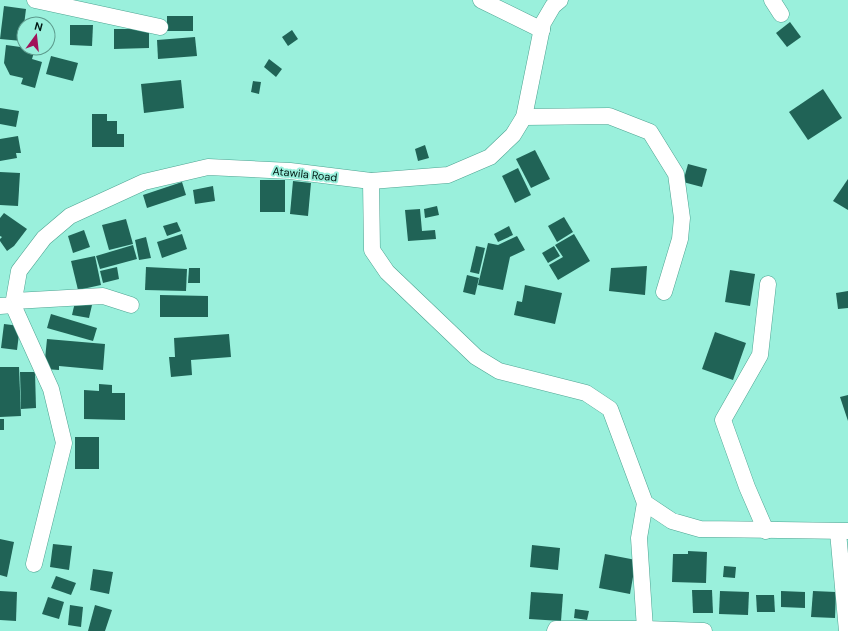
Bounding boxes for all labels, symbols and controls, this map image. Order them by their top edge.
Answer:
north arrow [16,16,56,56]
text: N [33,19,44,34]
street label: Atawila Road [272,164,338,184]

